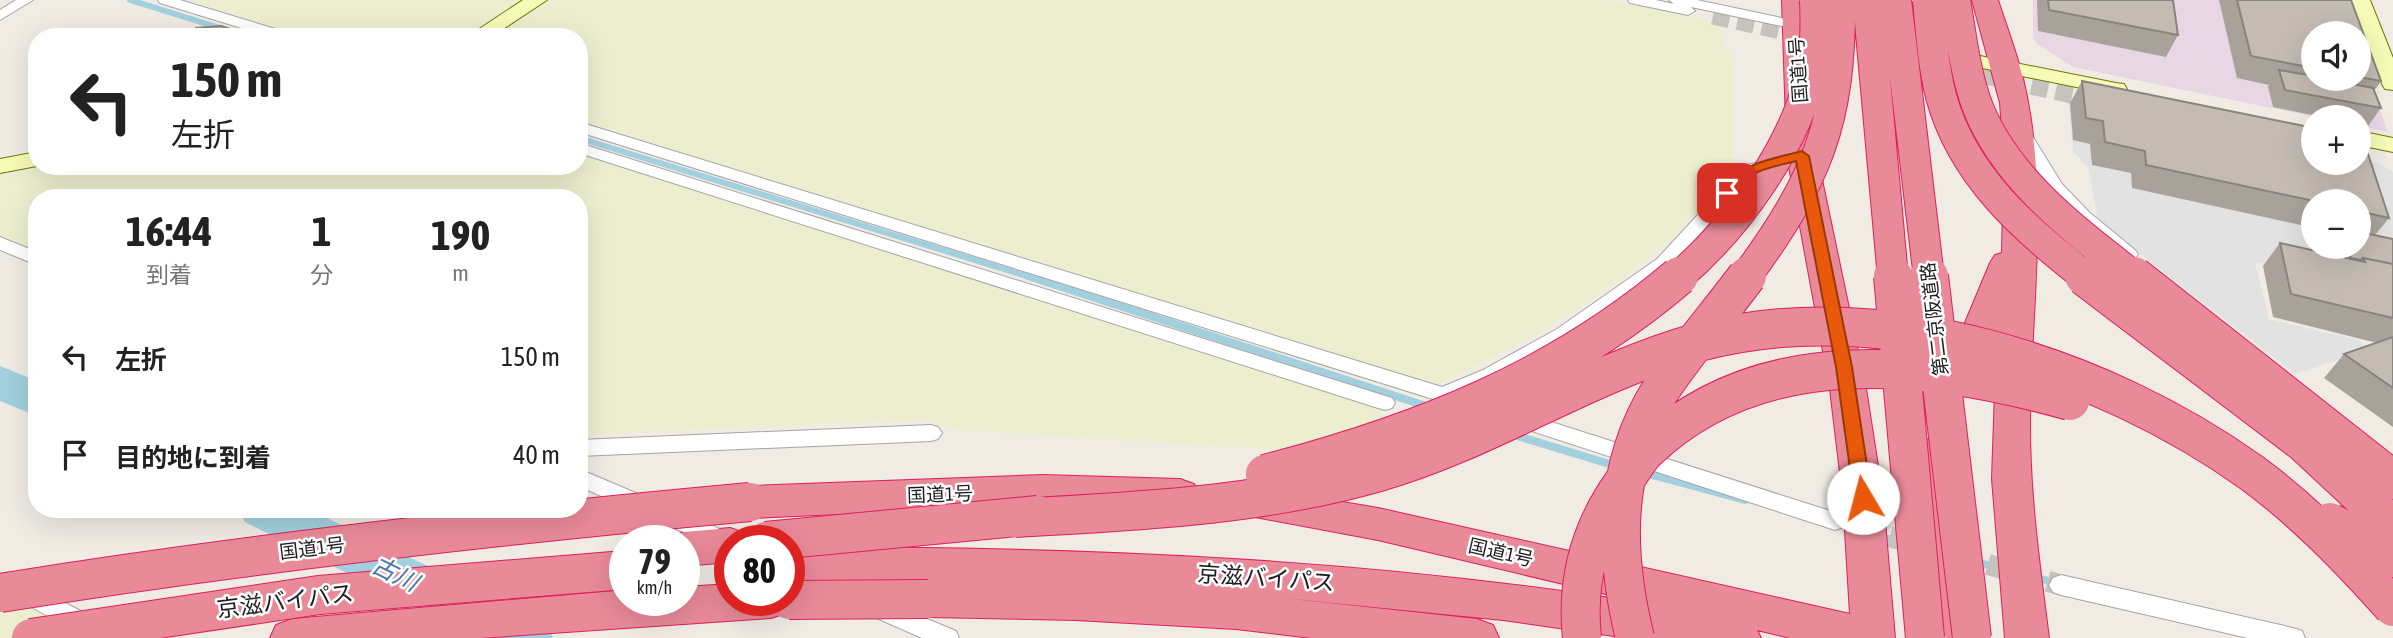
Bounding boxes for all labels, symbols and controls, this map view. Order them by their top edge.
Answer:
map controls [2301,21,2371,259]
button: sound [2301,21,2371,91]
street label: 国道1号 [1785,36,1811,104]
text: 150 m [171,51,282,107]
icon: left [56,56,147,147]
button: + [2301,105,2371,175]
text: 左折 [171,116,235,153]
pin [1697,163,1757,223]
icon: arrive [1708,174,1746,212]
button: − [2301,189,2371,259]
text: 16:44 [126,207,212,255]
text: 1 [312,207,331,255]
text: 190 [431,211,490,259]
text: m [452,260,469,286]
street label: 第二京阪道路 [1916,261,1952,377]
text: 到着 [146,262,192,288]
text: 分 [310,262,333,288]
icon: left [56,338,94,376]
text: 150 m [501,342,560,372]
text: 左折 [115,345,167,375]
icon: arrive [56,436,94,474]
text: 40 m [513,440,560,470]
text: 目的地に到着 [115,443,271,473]
position arrow [1826,461,1900,535]
street label: 国道1号 [907,482,973,506]
speed limit sign: 80 [714,525,805,616]
street label: 国道1号 [278,533,346,563]
street label: 国道1号 [1466,534,1536,570]
text: 79 [638,541,671,581]
water label: 古川 [368,551,425,598]
street label: 京滋バイパス [1196,560,1336,596]
text: km/h [637,577,672,598]
street label: 京滋バイパス [215,580,355,622]

